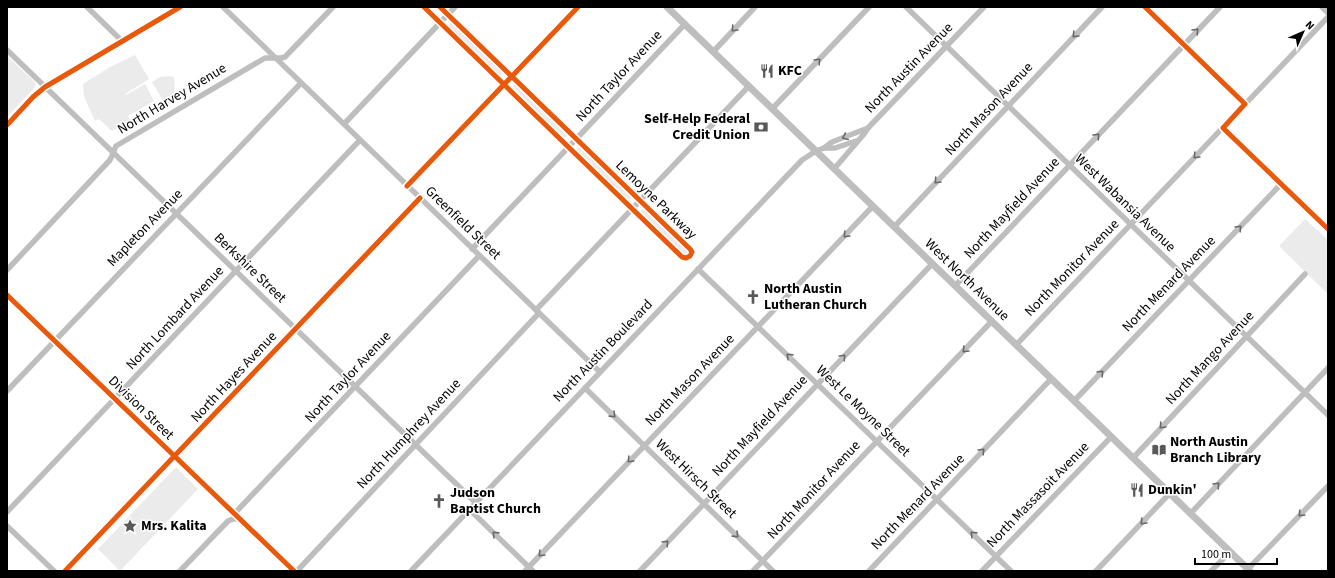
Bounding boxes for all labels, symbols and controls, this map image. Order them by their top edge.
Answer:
north arrow [1283,12,1323,52]
text: N [1302,17,1318,33]
street label: North Austin Avenue [860,18,958,118]
one-way arrow [731,24,739,32]
street label: North Taylor Avenue [571,26,667,126]
one-way arrow [1192,28,1199,36]
one-way arrow [1072,30,1080,38]
street label: North Harvey Avenue [114,58,230,140]
one-way arrow [814,58,821,66]
street label: North Mason Avenue [940,58,1038,160]
place label: KFC [778,61,802,81]
restaurant icon: KFC [759,63,775,79]
place label: Self-Help Federal Credit Union [644,109,750,145]
bank icon: Self-Help Federal Credit Union [753,119,769,135]
one-way arrow [842,132,849,140]
one-way arrow [1093,133,1100,141]
street label: West Wabansia Avenue [1070,149,1180,257]
one-way arrow [1193,151,1201,159]
street label: North Mayfield Avenue [960,153,1064,263]
street label: Lemoyne Parkway [611,156,702,244]
one-way arrow [935,176,942,184]
street label: Greenfield Street [421,182,506,265]
street label: Mapleton Avenue [103,185,187,271]
street label: North Monitor Avenue [1020,215,1124,321]
one-way arrow [1234,225,1242,233]
street label: Berkshire Street [209,228,291,308]
one-way arrow [843,230,851,238]
street label: North Menard Avenue [1118,231,1220,337]
street label: West North Avenue [920,234,1014,326]
street label: North Lombard Avenue [121,262,229,374]
place label: North Austin Lutheran Church [764,279,867,315]
church icon: North Austin Lutheran Church [745,289,761,305]
street label: North Austin Boulevard [549,295,657,407]
street label: North Mango Avenue [1161,307,1259,409]
street label: North Hayes Avenue [186,327,282,427]
street label: North Taylor Avenue [300,327,396,427]
street label: North Mason Avenue [641,330,739,430]
one-way arrow [962,345,969,352]
one-way arrow [786,353,794,361]
one-way arrow [838,354,846,362]
street label: West Le Moyne Street [811,361,915,462]
one-way arrow [1096,370,1104,378]
street label: Division Street [104,371,179,445]
street label: North Mayfield Avenue [708,371,812,481]
street label: North Humphrey Avenue [352,374,466,494]
one-way arrow [608,411,616,418]
one-way arrow [1160,421,1167,429]
place label: North Austin Branch Library [1170,432,1262,468]
street label: West Hirsch Street [651,435,741,523]
street label: North Monitor Avenue [763,436,865,544]
street label: North Massasoit Avenue [982,438,1094,552]
library icon: North Austin Branch Library [1151,442,1167,458]
street label: North Menard Avenue [867,449,969,555]
one-way arrow [977,449,984,456]
one-way arrow [628,455,635,463]
place label: Dunkin' [1148,480,1197,500]
restaurant icon: Dunkin' [1129,482,1145,498]
one-way arrow [1212,482,1220,490]
place label: Judson Baptist Church [450,483,541,519]
church icon: Judson Baptist Church [431,493,447,509]
one-way arrow [1298,509,1306,517]
place label: Mrs. Kalita [141,516,207,536]
one-way arrow [1140,517,1148,525]
place icon: Mrs. Kalita [122,518,138,534]
one-way arrow [731,530,739,538]
one-way arrow [492,531,500,539]
one-way arrow [970,531,978,539]
one-way arrow [662,540,669,548]
scale bar [1195,540,1277,566]
text: 100 m [1201,546,1231,563]
one-way arrow [538,549,545,557]

